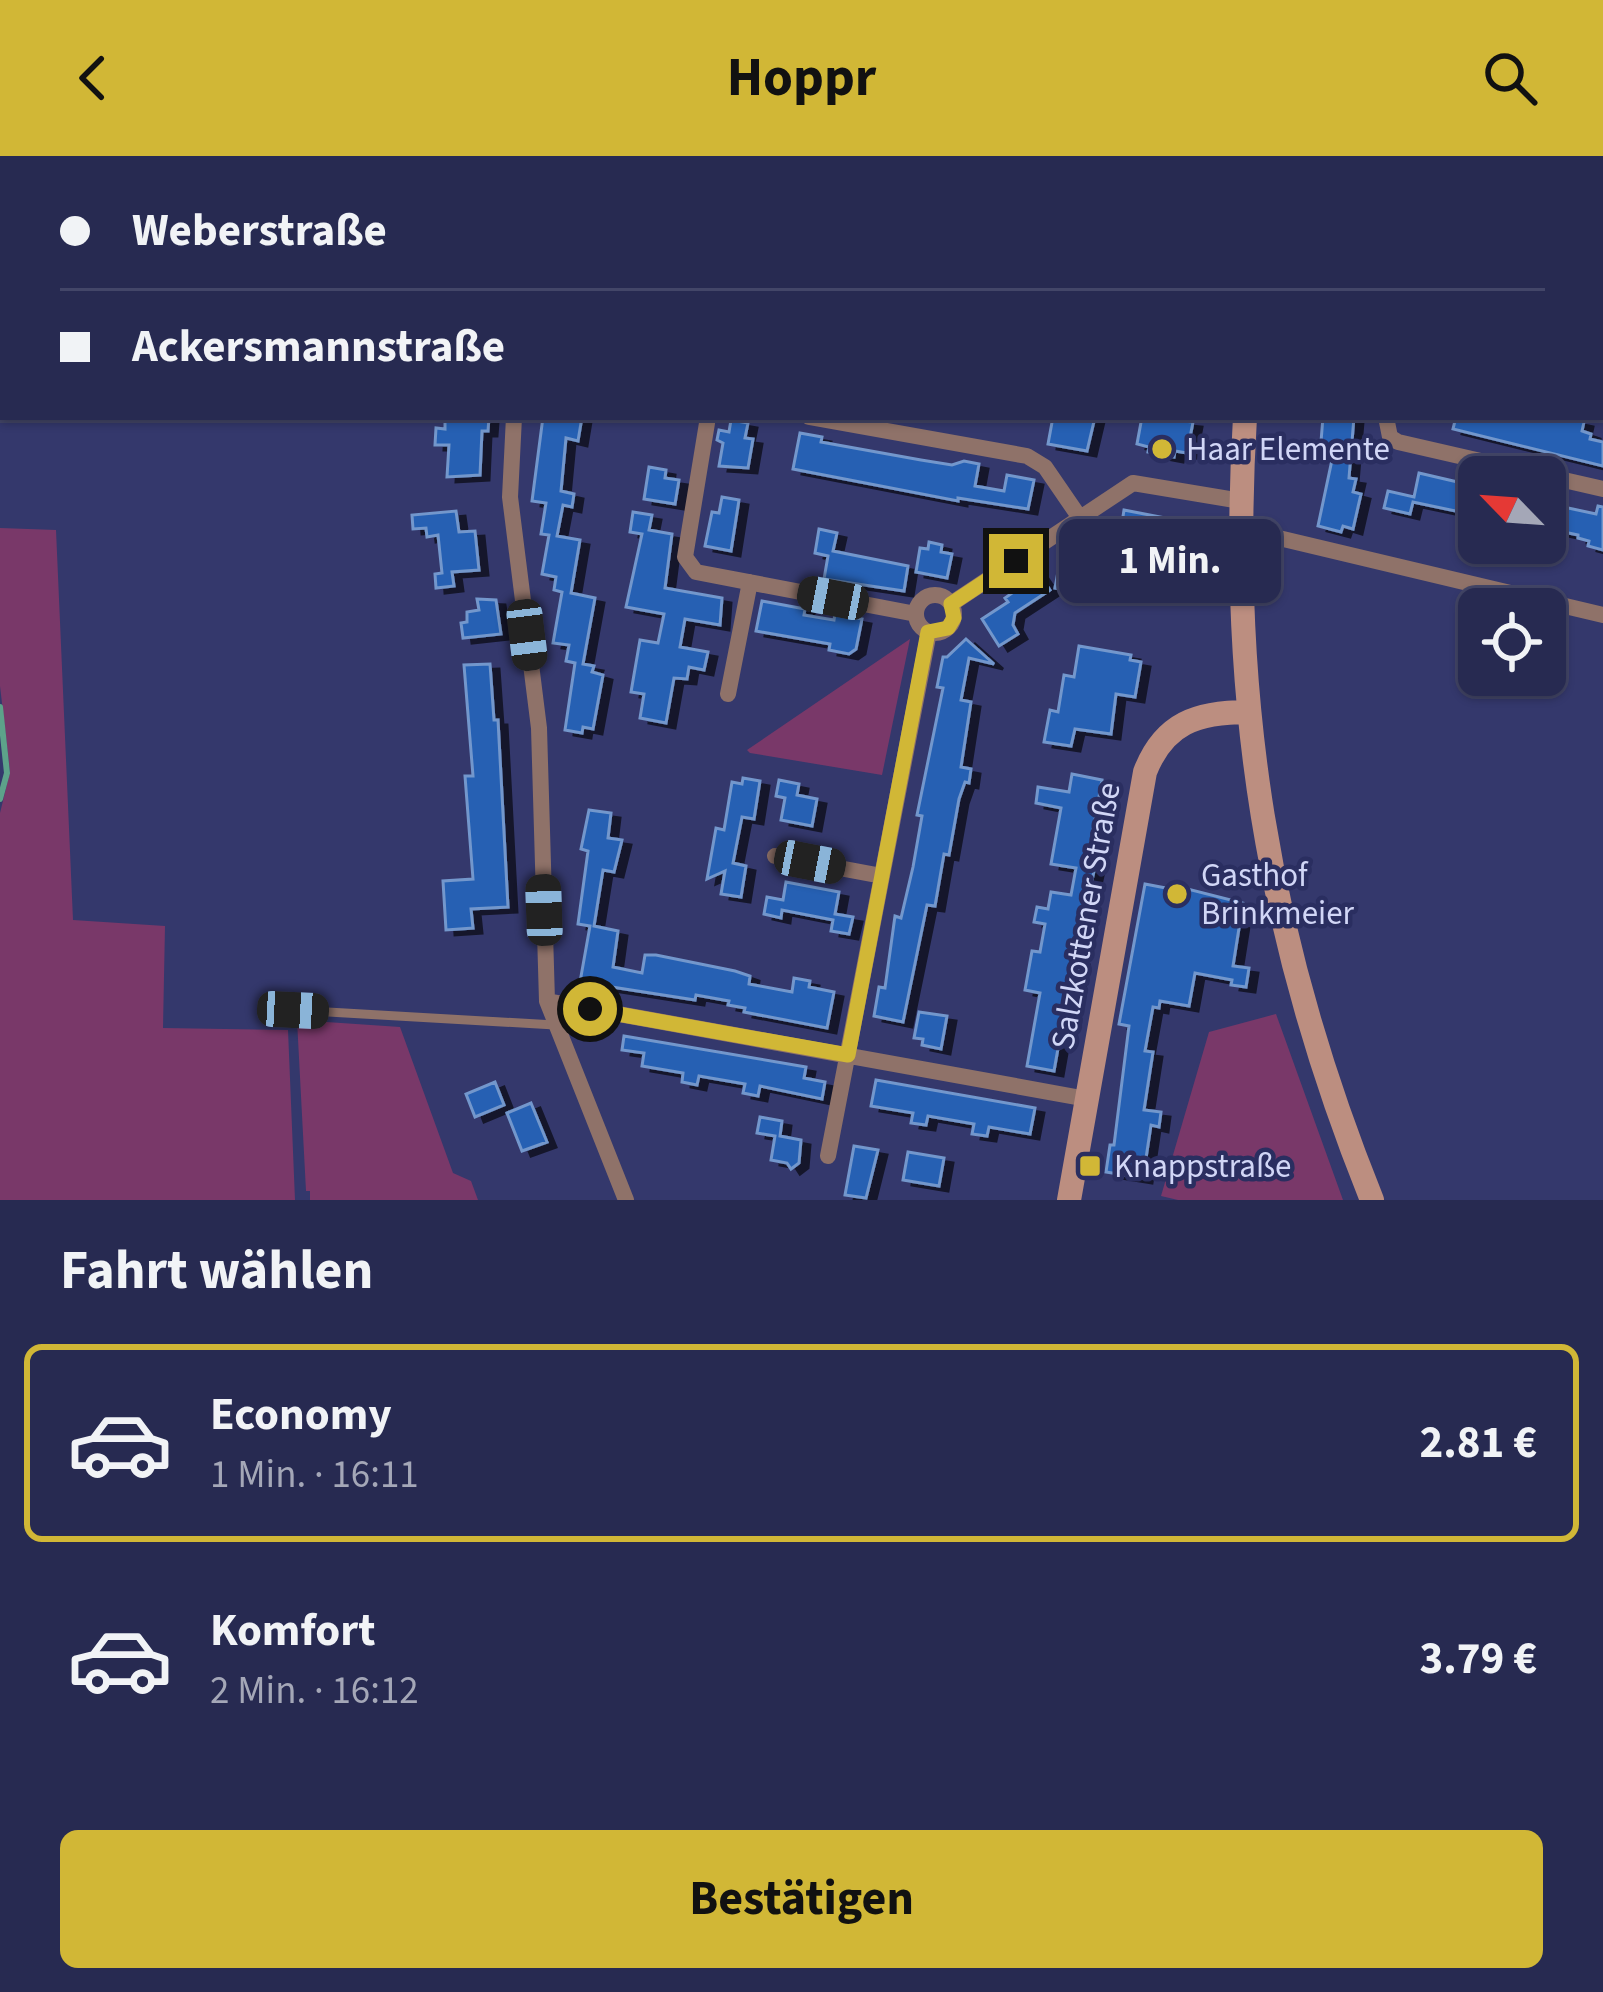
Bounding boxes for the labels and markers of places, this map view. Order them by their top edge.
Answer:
place label: Haar Elemente [1186,426,1390,473]
marker: Haar Elemente [1149,436,1175,462]
place label: Gasthof Brinkmeier [1201,852,1355,937]
marker: Gasthof Brinkmeier [1164,881,1190,907]
place label: Knappstraße [1114,1143,1291,1190]
marker: Knappstraße [1077,1153,1103,1179]

